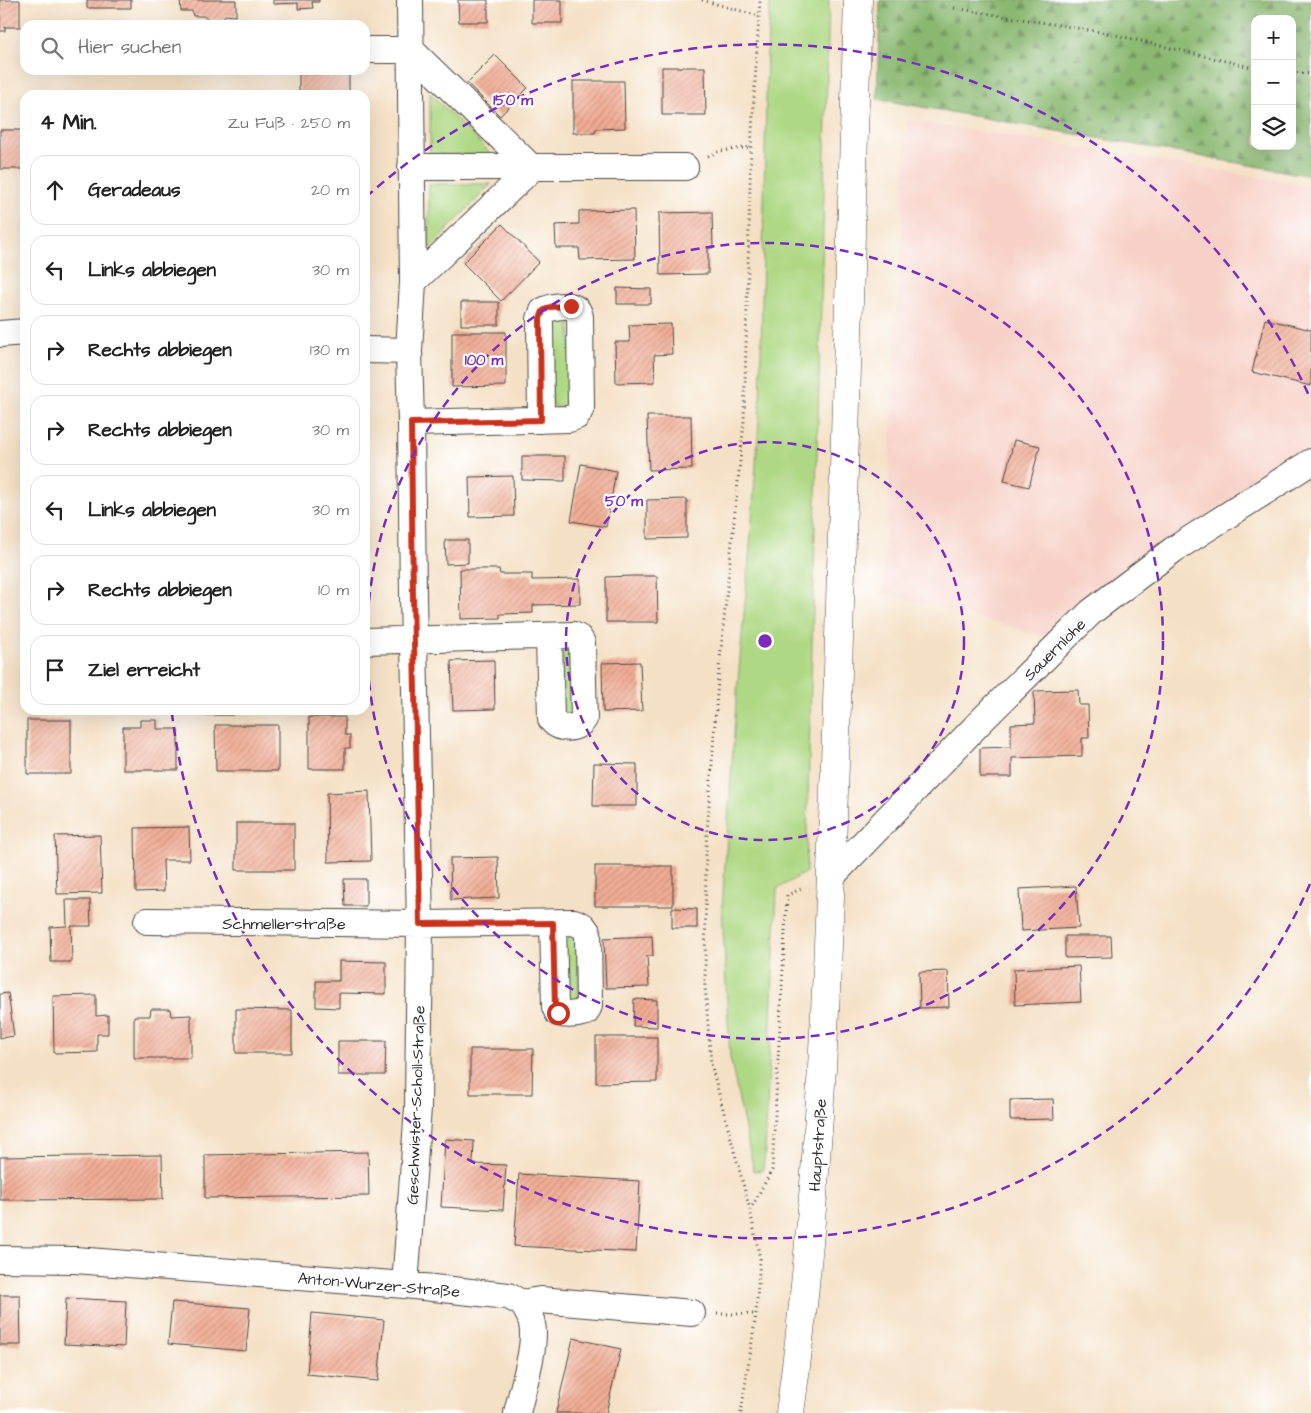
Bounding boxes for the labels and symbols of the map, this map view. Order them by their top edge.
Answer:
text: 150 m [493,90,533,111]
route end [560,295,583,318]
text: 100 m [465,350,504,371]
text: 50 m [605,491,643,512]
street label: Sauernlohe [1019,613,1091,686]
centre of rings [756,632,774,650]
street label: Schmellerstraße [222,913,346,935]
route start [547,1002,570,1025]
street label: Geschwister-Scholl-Straße [402,1005,430,1205]
street label: Hauptstraße [804,1098,832,1192]
street label: Anton-Wurzer-Straße [297,1267,461,1303]

